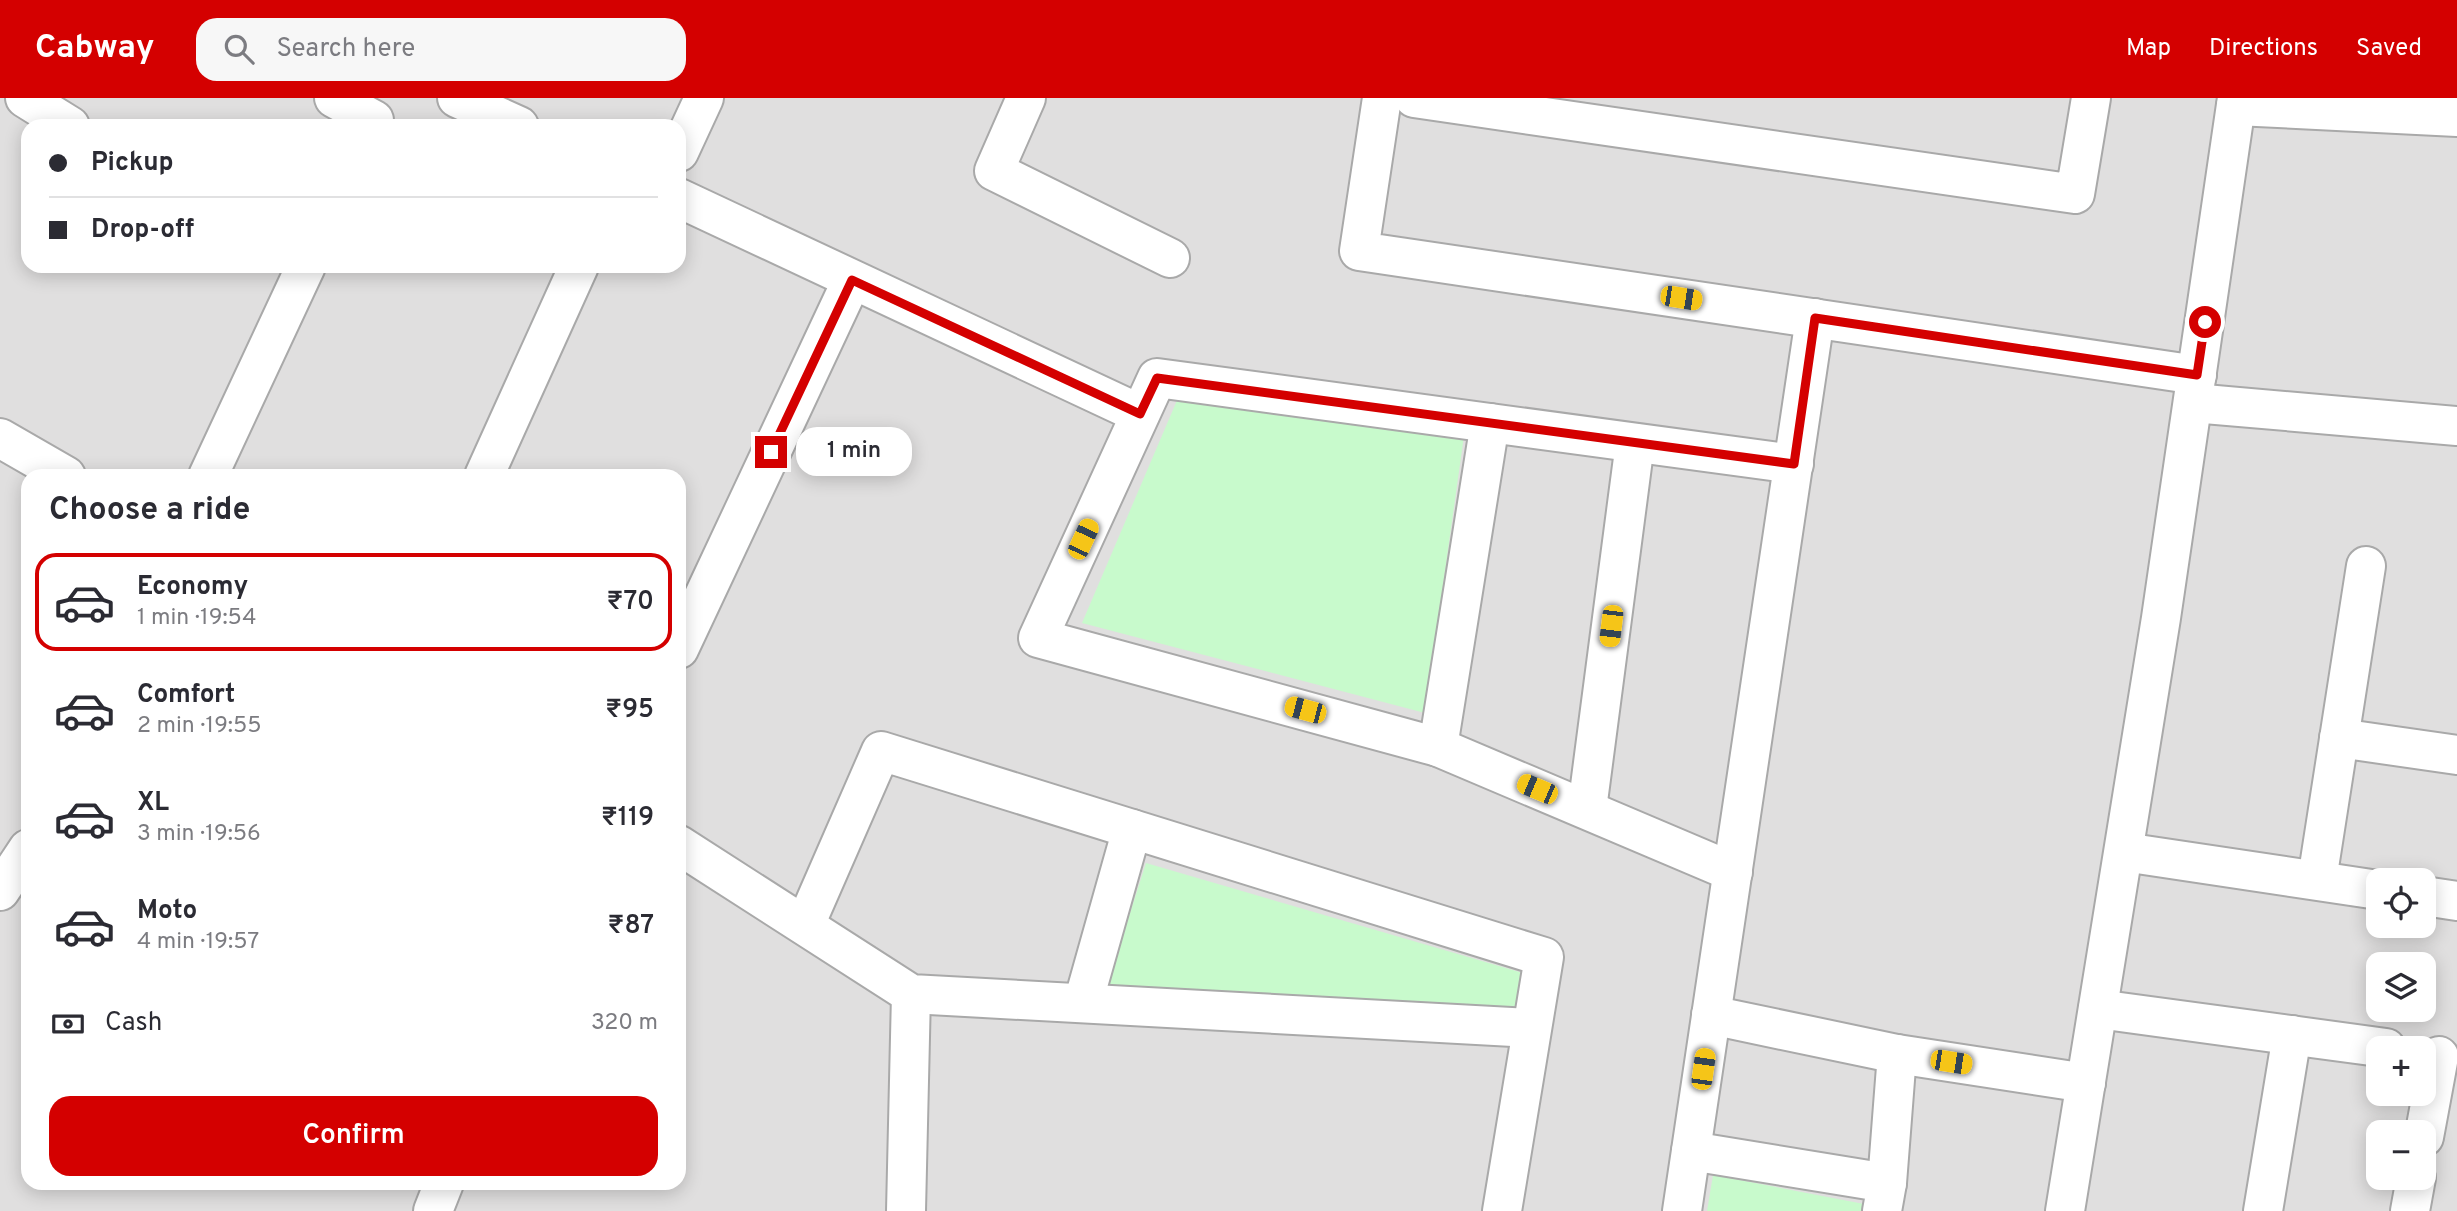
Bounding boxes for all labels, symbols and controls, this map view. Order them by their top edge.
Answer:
search box [196,18,686,81]
text: Cabway [35,28,154,70]
icon: search [220,30,258,68]
text: Search here [276,33,415,66]
text: Map [2126,34,2171,64]
text: Directions [2209,34,2318,64]
text: Saved [2356,34,2422,64]
text: Pickup [91,147,174,180]
text: Drop-off [91,214,194,247]
car [1659,284,1704,312]
route start [2189,306,2221,338]
callout: 1 min [796,428,911,476]
route end [755,436,787,468]
text: 1 min [827,437,881,466]
text: Choose a ride [49,491,250,531]
car [1065,516,1102,562]
icon: car [53,571,116,634]
text: Economy [137,571,248,604]
text: ₹70 [607,586,654,619]
text: 1 min · 19:54 [137,604,257,633]
car [1599,604,1624,648]
icon: car [53,679,116,742]
text: Comfort [137,679,235,712]
text: ₹95 [605,694,654,727]
car [1282,694,1329,726]
text: 2 min · 19:55 [137,712,262,741]
car [1514,771,1561,807]
icon: car [53,787,116,850]
text: XL [137,787,169,820]
text: ₹119 [601,802,654,835]
text: 3 min · 19:56 [137,820,261,849]
map controls [2366,868,2436,1190]
button: locate [2366,868,2436,938]
icon: car [53,895,116,958]
text: Moto [137,895,197,928]
text: ₹87 [608,910,654,943]
text: 4 min · 19:57 [137,928,259,957]
button: layers [2366,952,2436,1022]
icon: cash [49,1005,87,1043]
text: Cash [105,1007,162,1040]
text: 320 m [591,1009,658,1038]
button: + [2366,1036,2436,1106]
car [1690,1047,1717,1091]
car [1929,1048,1974,1076]
button: Confirm [49,1096,658,1176]
button: − [2366,1120,2436,1190]

